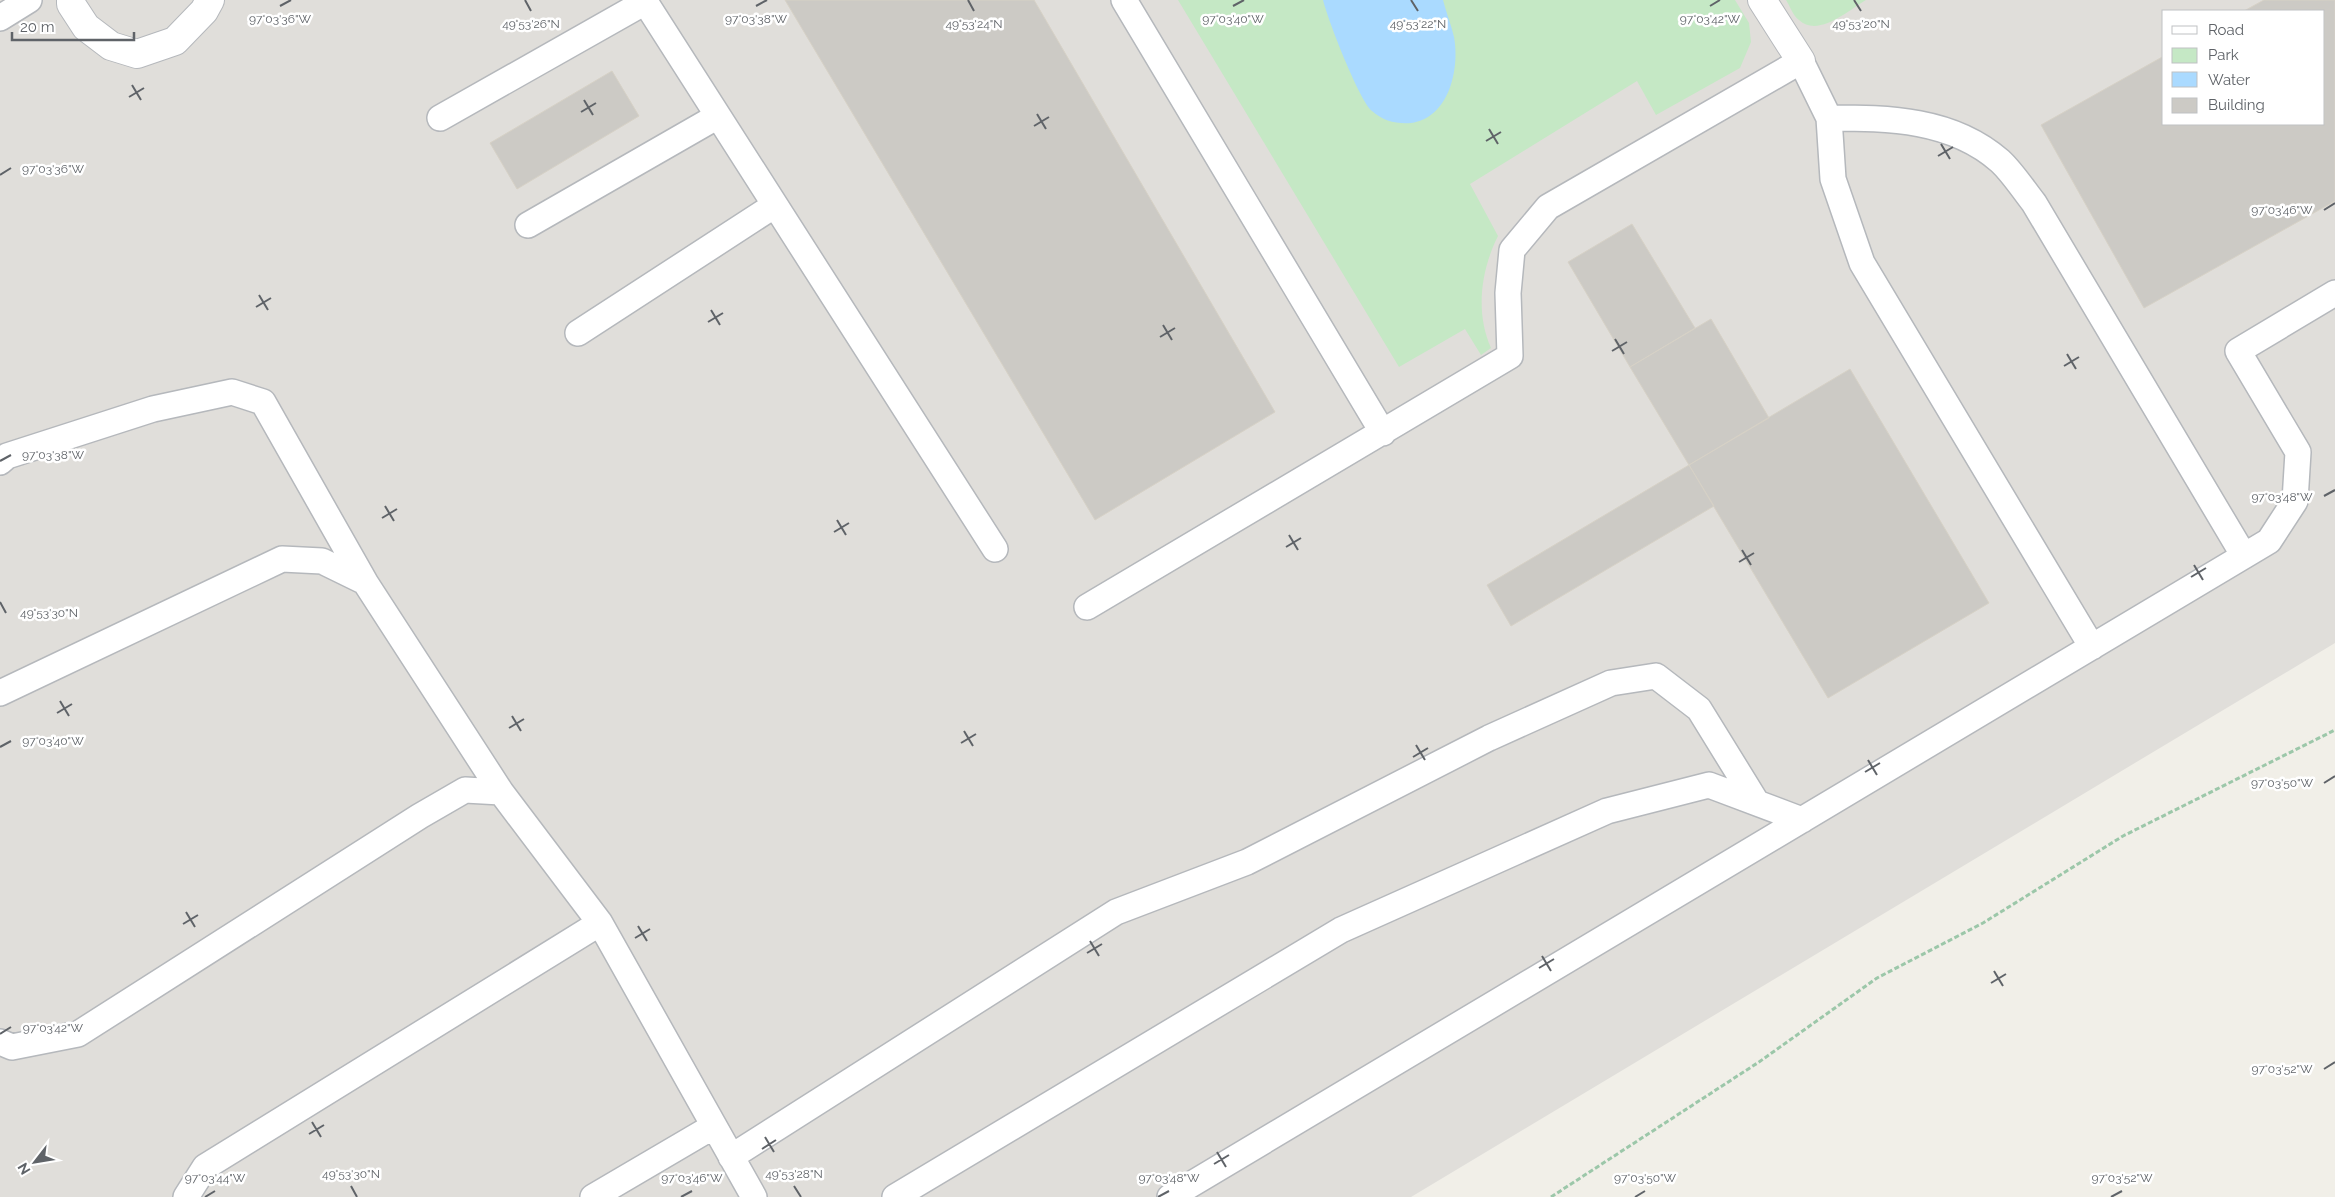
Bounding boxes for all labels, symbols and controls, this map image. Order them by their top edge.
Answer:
scale bar [12,10,135,42]
legend [2162,10,2325,125]
text: 97°03'36"W [249,12,311,26]
text: 97°03'38"W [725,12,787,26]
text: 97°03'40"W [1202,12,1264,26]
text: 97°03'42"W [1680,12,1741,26]
text: 49°53'26"N [502,17,560,31]
text: 49°53'24"N [946,17,1002,31]
text: 49°53'22"N [1390,17,1446,31]
text: 49°53'20"N [1832,17,1890,31]
text: 20 m [20,18,55,36]
text: Road [2208,21,2244,39]
text: Park [2208,46,2239,64]
text: Water [2208,71,2251,89]
text: Building [2208,96,2265,114]
text: 97°03'36"W [22,162,84,176]
text: 97°03'46"W [2251,203,2313,217]
text: 97°03'38"W [22,448,84,462]
text: 97°03'48"W [2251,490,2313,504]
text: 49°53'30"N [20,606,78,620]
text: 97°03'40"W [22,734,84,748]
text: 97°03'50"W [2251,776,2313,790]
text: 97°03'42"W [23,1021,84,1035]
text: 97°03'52"W [2251,1062,2313,1076]
north arrow [10,1137,60,1187]
text: N [14,1160,33,1177]
text: 49°53'30"N [322,1167,380,1181]
text: 49°53'28"N [765,1167,823,1181]
text: 97°03'44"W [185,1171,246,1185]
text: 97°03'46"W [661,1171,723,1185]
text: 97°03'48"W [1138,1171,1200,1185]
text: 97°03'50"W [1614,1171,1676,1185]
text: 97°03'52"W [2091,1171,2153,1185]

